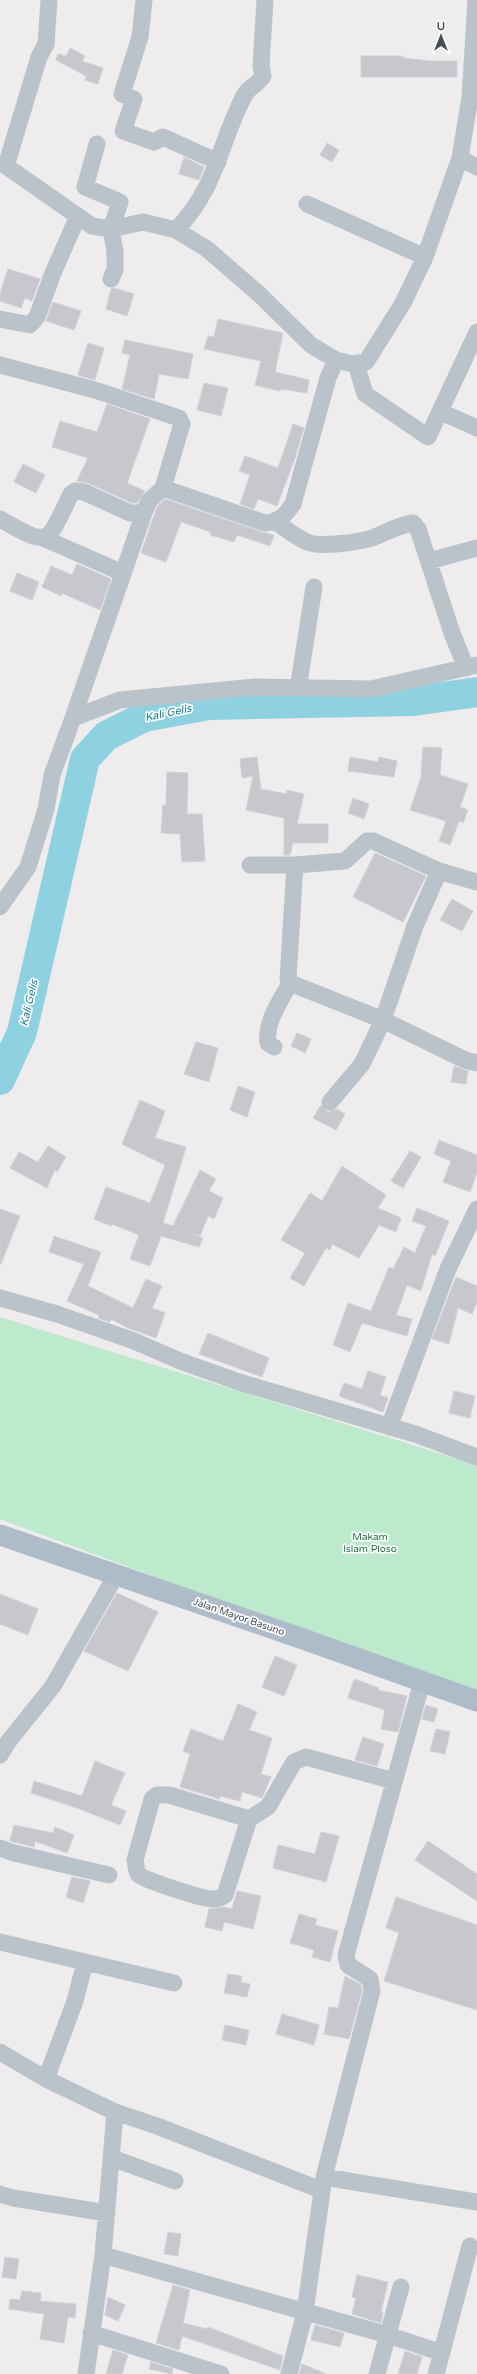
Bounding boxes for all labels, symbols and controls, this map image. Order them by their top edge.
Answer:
north arrow [421,16,461,56]
text: U [437,20,445,33]
water label: Kali Gelis [144,702,193,724]
water label: Kali Gelis [17,978,41,1027]
park label: Makam Islam Ploso [343,1531,397,1555]
street label: Jalan Mayor Basuno [192,1596,286,1638]

